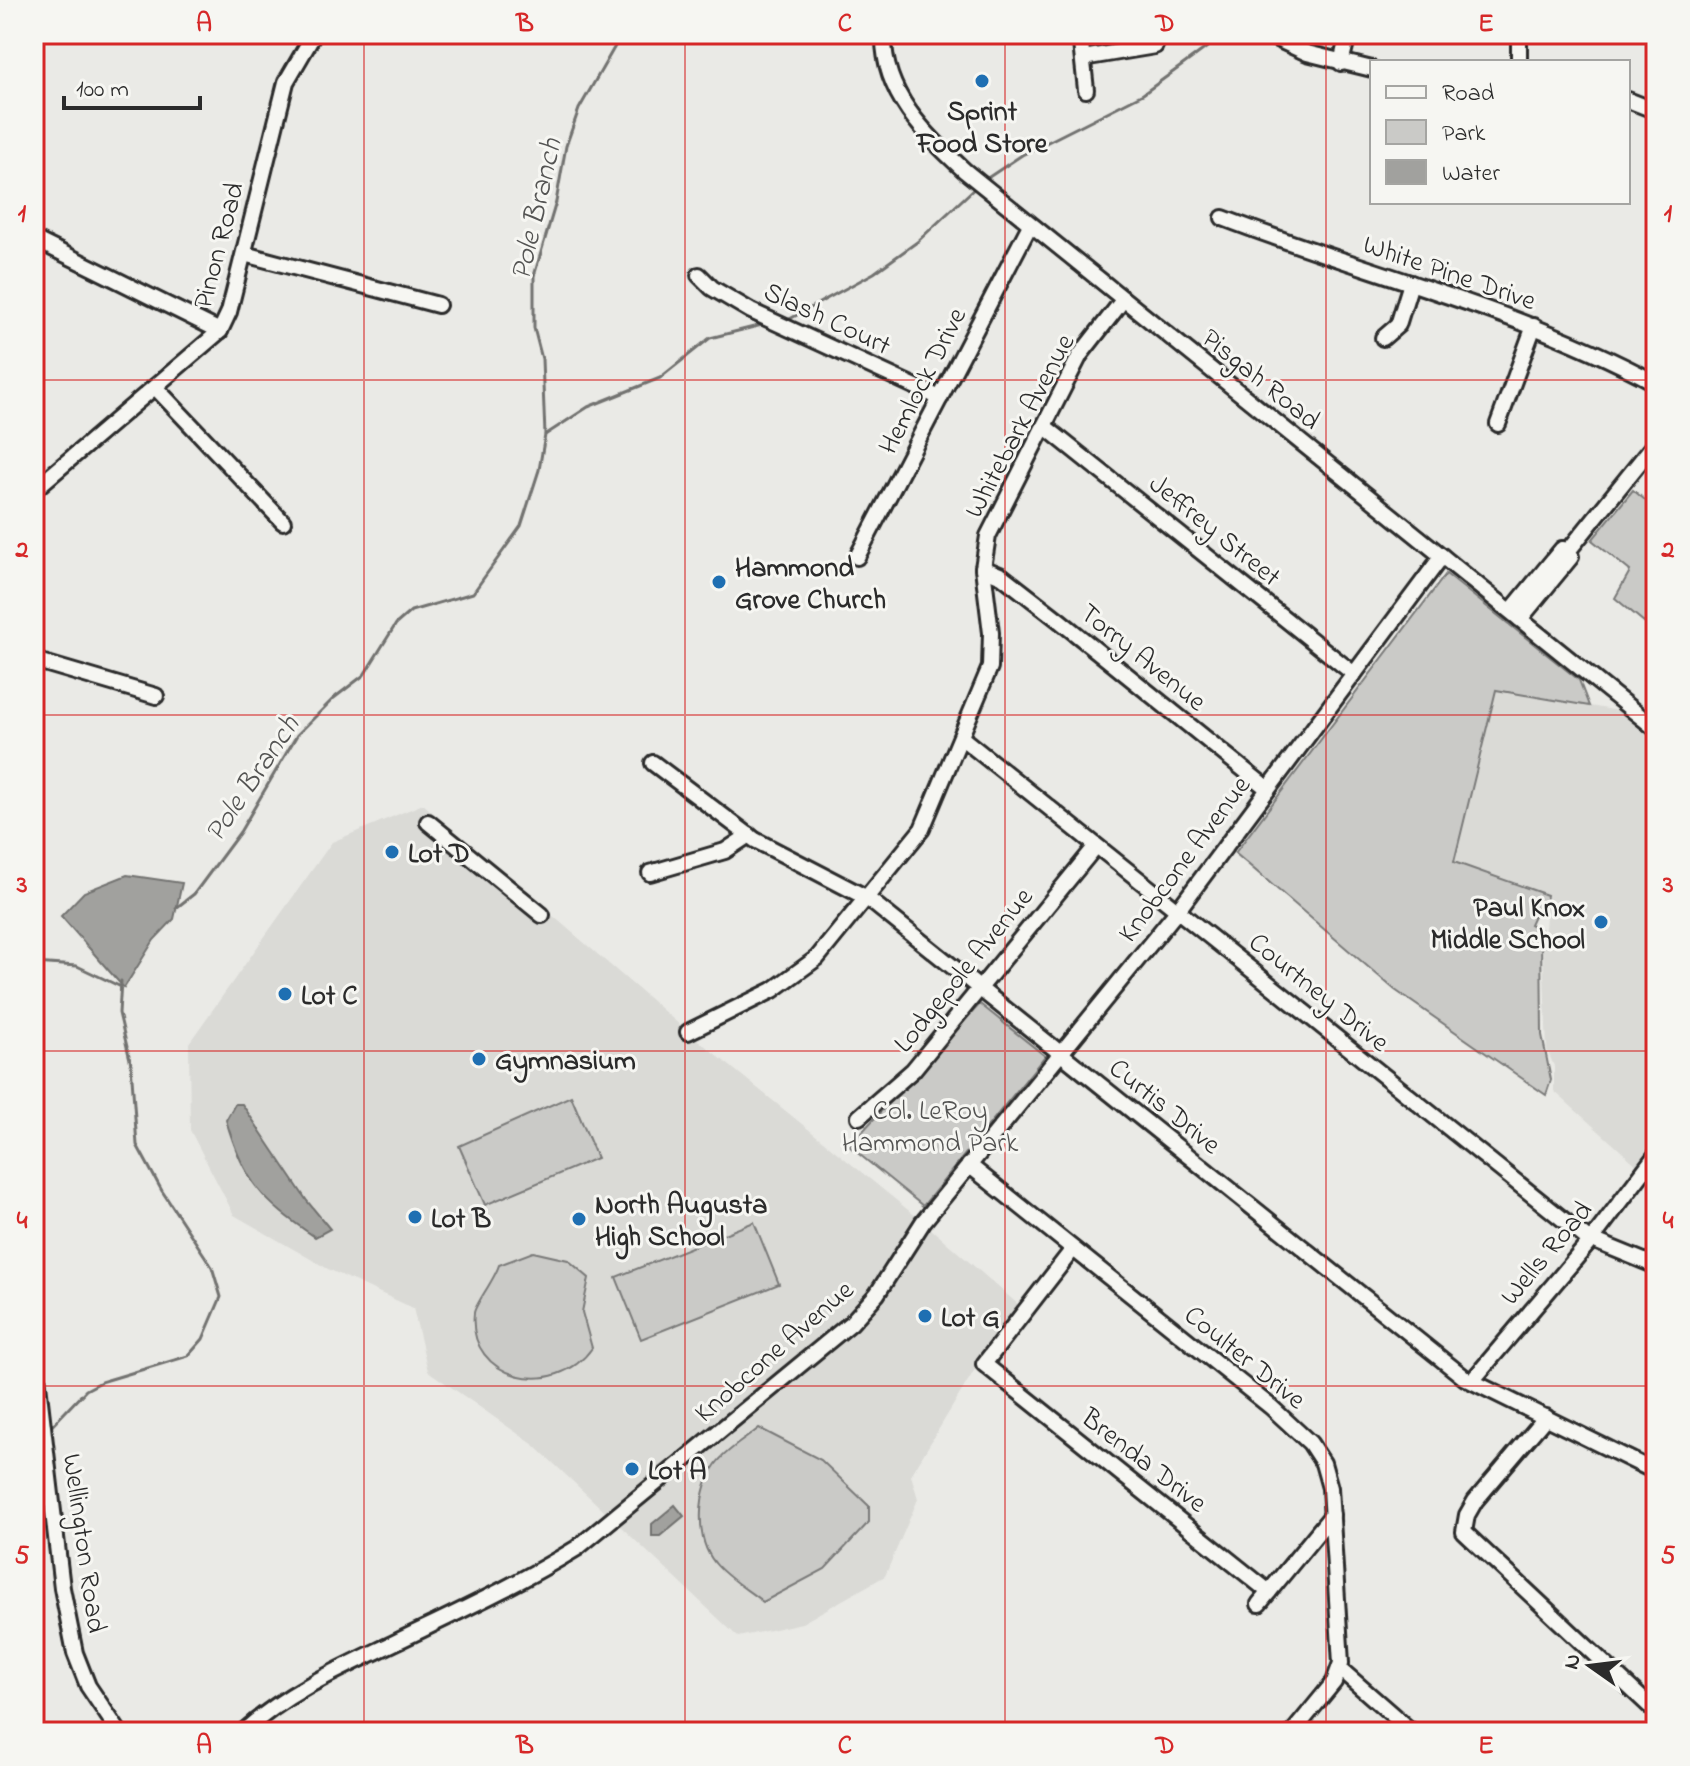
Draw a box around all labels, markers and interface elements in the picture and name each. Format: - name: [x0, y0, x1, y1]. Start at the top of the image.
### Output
- text: A: [196, 6, 212, 44]
- text: B: [515, 6, 534, 44]
- text: C: [838, 6, 852, 44]
- text: D: [1154, 6, 1175, 44]
- text: E: [1478, 6, 1494, 44]
- scale bar: [64, 60, 200, 110]
- legend: [1370, 60, 1630, 204]
- marker: Sprint Food Store: [973, 72, 991, 90]
- text: 100 m: [76, 73, 129, 108]
- text: Road: [1442, 77, 1495, 112]
- place label: Sprint Food Store: [915, 93, 1049, 166]
- text: Park: [1442, 117, 1486, 152]
- water label: Pole Branch: [500, 134, 576, 285]
- text: Water: [1442, 157, 1500, 192]
- street label: Pinon Road: [184, 178, 257, 314]
- text: 1: [18, 196, 27, 234]
- text: 1: [1664, 196, 1673, 234]
- street label: White Pine Drive: [1357, 226, 1541, 323]
- street label: Slash Court: [756, 273, 897, 368]
- street label: Hemlock Drive: [870, 301, 979, 462]
- street label: Pisgah Road: [1191, 320, 1328, 442]
- street label: Whitebark Avenue: [955, 327, 1087, 526]
- street label: Jeffrey Street: [1139, 465, 1289, 598]
- text: 2: [15, 532, 29, 570]
- text: 2: [1661, 532, 1675, 570]
- place label: Hammond Grove Church: [735, 549, 886, 622]
- marker: Hammond Grove Church: [710, 573, 728, 591]
- street label: Torry Avenue: [1069, 595, 1215, 723]
- water label: Pole Branch: [195, 707, 312, 852]
- street label: Knobcone Avenue: [1109, 768, 1263, 952]
- place label: Lot D: [408, 835, 470, 876]
- marker: Lot D: [383, 843, 401, 861]
- text: 3: [16, 867, 28, 905]
- text: 3: [1662, 867, 1674, 905]
- street label: Lodgepole Avenue: [885, 879, 1045, 1063]
- place label: Paul Knox Middle School: [1431, 889, 1585, 962]
- marker: Paul Knox Middle School: [1592, 913, 1610, 931]
- street label: Courtney Drive: [1238, 924, 1398, 1064]
- place label: Lot C: [301, 977, 358, 1018]
- marker: Lot C: [276, 985, 294, 1003]
- place label: Gymnasium: [495, 1042, 636, 1083]
- marker: Gymnasium: [470, 1050, 488, 1068]
- street label: Curtis Drive: [1099, 1050, 1229, 1166]
- park label: Col. LeRoy Hammond Park: [842, 1092, 1019, 1165]
- place label: North Augusta High School: [595, 1186, 767, 1260]
- street label: Wells Road: [1492, 1193, 1604, 1316]
- place label: Lot B: [431, 1200, 491, 1241]
- text: 4: [17, 1203, 28, 1241]
- text: 4: [1663, 1203, 1674, 1241]
- marker: Lot B: [406, 1208, 424, 1226]
- marker: North Augusta High School: [570, 1210, 588, 1228]
- street label: Knobcone Avenue: [686, 1271, 865, 1434]
- street label: Coulter Drive: [1174, 1297, 1314, 1421]
- place label: Lot G: [941, 1299, 1000, 1340]
- marker: Lot G: [916, 1307, 934, 1325]
- street label: Brenda Drive: [1070, 1399, 1215, 1524]
- street label: Wellington Road: [50, 1451, 115, 1636]
- place label: Lot A: [648, 1452, 707, 1493]
- marker: Lot A: [623, 1460, 641, 1478]
- text: 5: [15, 1538, 30, 1576]
- text: 5: [1661, 1538, 1676, 1576]
- north arrow: [1550, 1626, 1630, 1706]
- text: N: [1556, 1651, 1591, 1673]
- text: A: [196, 1728, 212, 1766]
- text: B: [515, 1728, 534, 1766]
- text: C: [838, 1728, 852, 1766]
- text: D: [1154, 1728, 1175, 1766]
- text: E: [1478, 1728, 1494, 1766]

